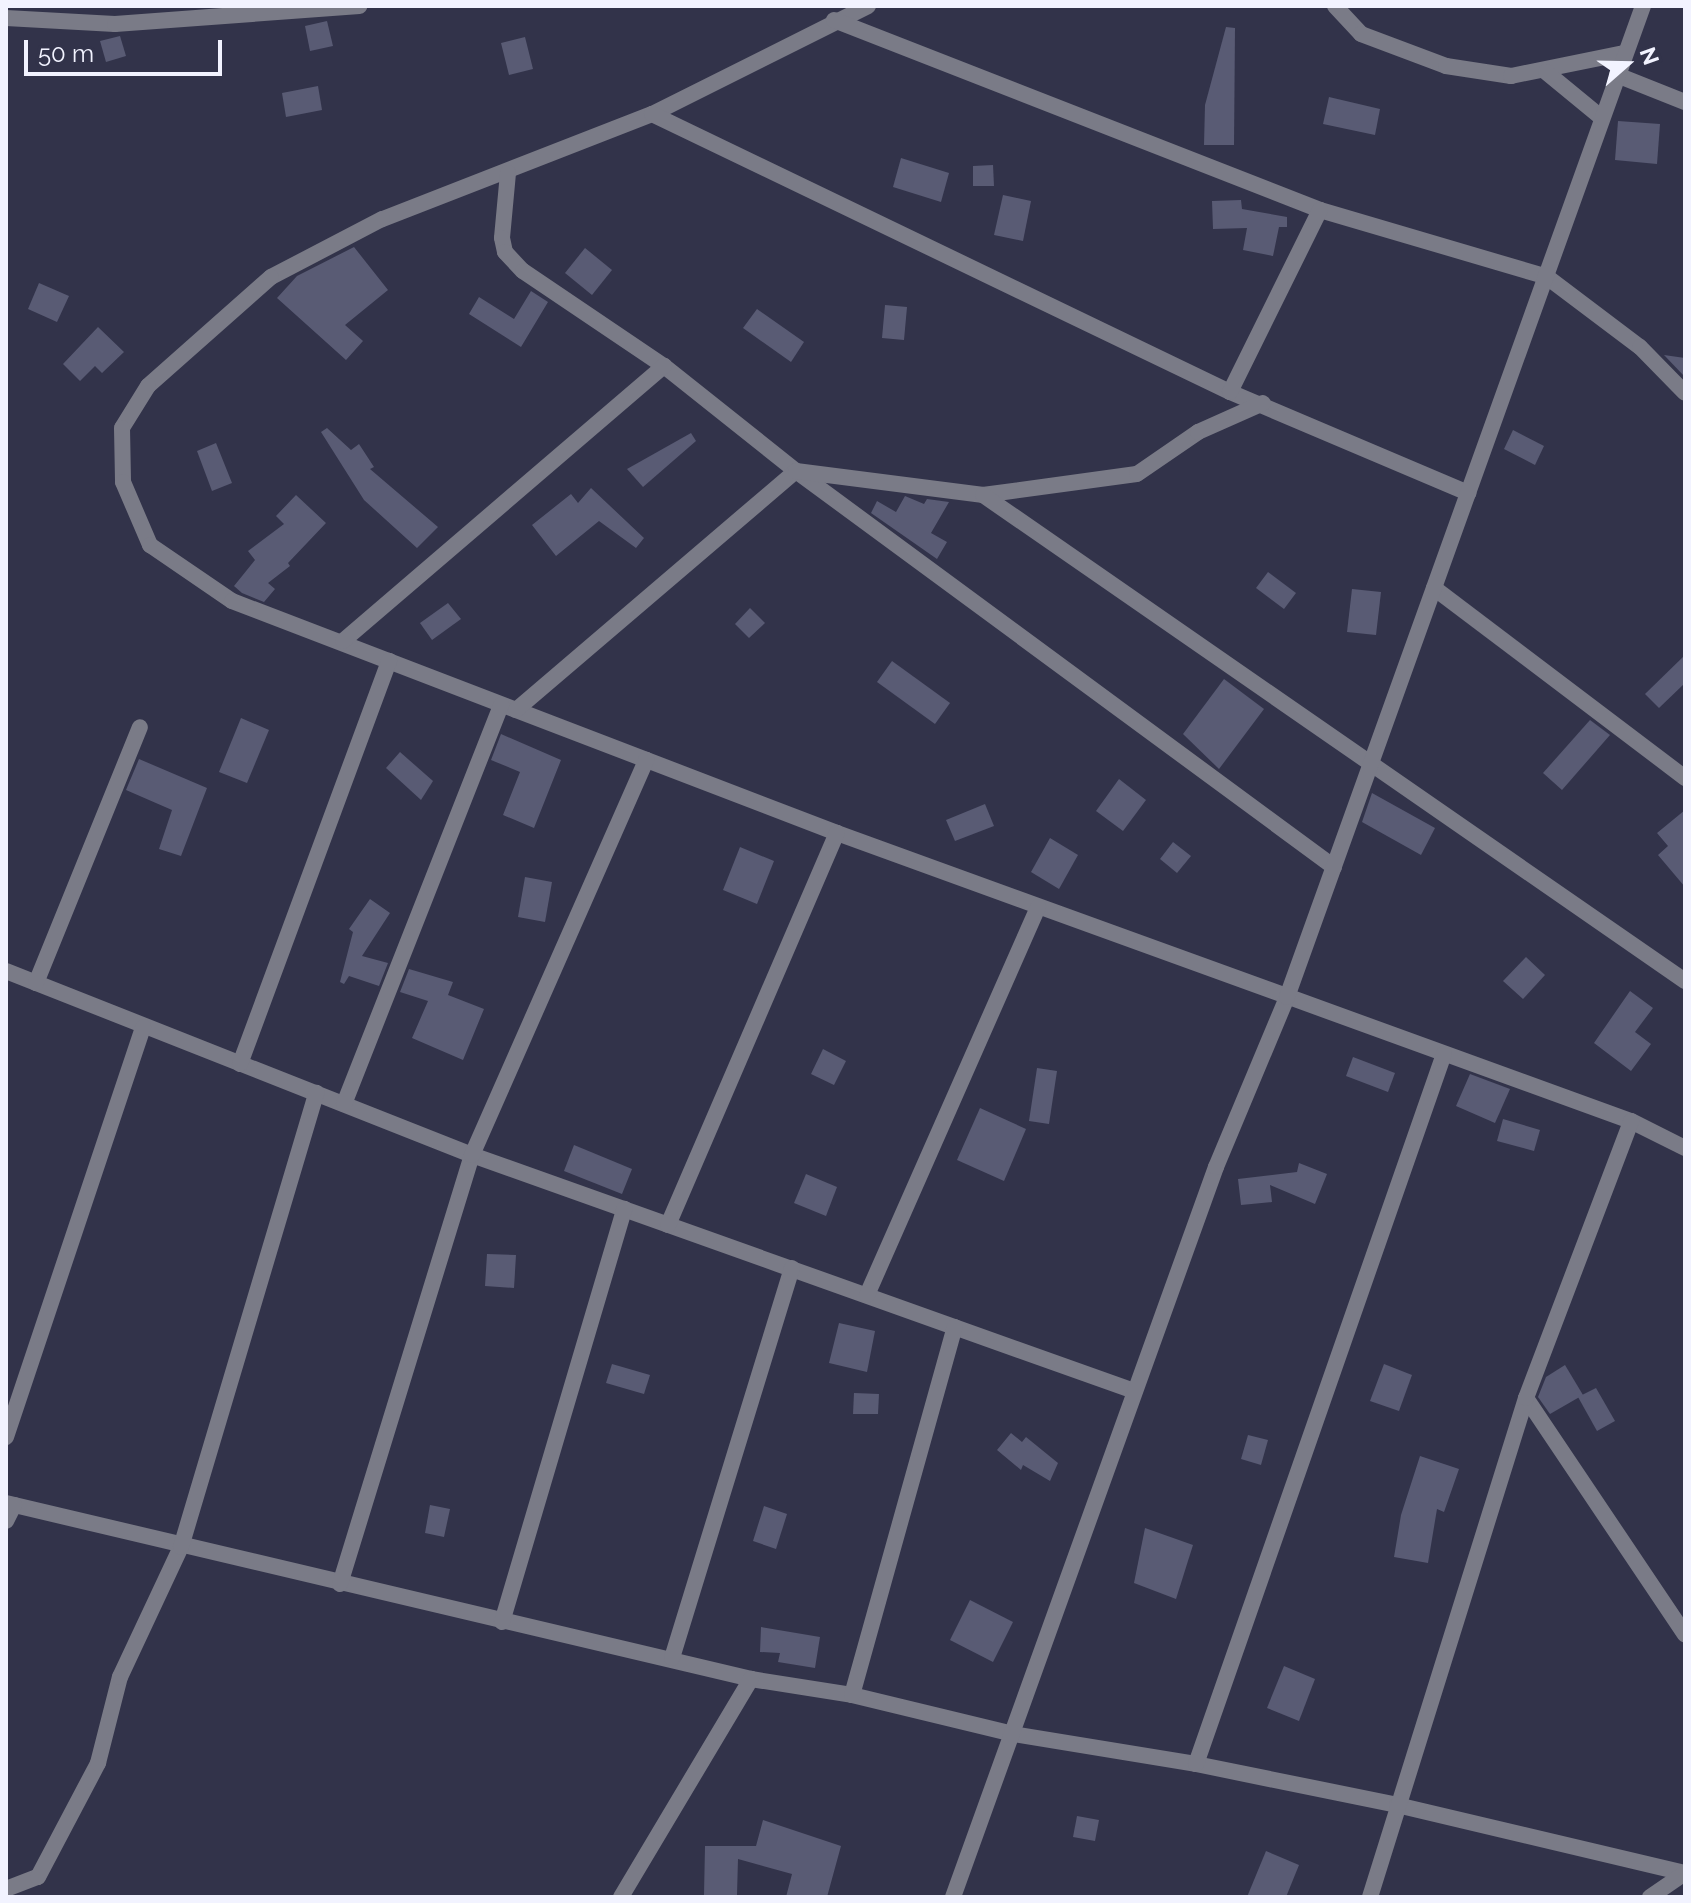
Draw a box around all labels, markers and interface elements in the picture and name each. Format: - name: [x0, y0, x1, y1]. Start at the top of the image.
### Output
- scale bar: [28, 24, 226, 74]
- north arrow: [1587, 24, 1667, 104]
- text: 50 m: [38, 39, 94, 68]
- text: N: [1634, 43, 1665, 68]

